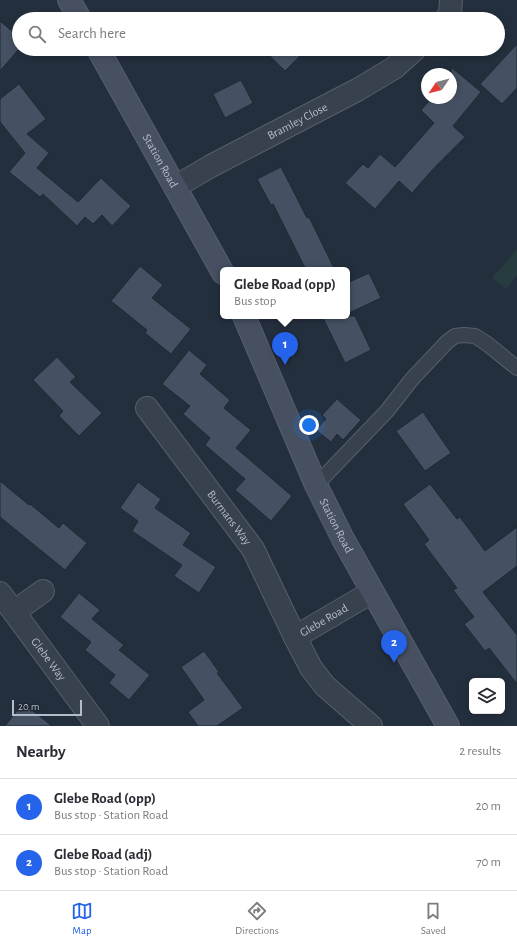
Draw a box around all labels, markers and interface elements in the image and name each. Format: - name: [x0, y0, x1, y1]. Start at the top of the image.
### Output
- search box: [12, 12, 505, 56]
- icon: search: [26, 23, 48, 45]
- text: Search here: [58, 26, 126, 41]
- north arrow: [421, 68, 457, 104]
- street label: Bramley Close: [265, 101, 329, 142]
- street label: Station Road: [141, 132, 180, 190]
- popup: [220, 267, 350, 319]
- text: Glebe Road (opp): [234, 277, 336, 292]
- text: Bus stop: [234, 295, 276, 308]
- pin: 1: [272, 332, 298, 365]
- your location: [299, 415, 319, 435]
- street label: Burmans Way: [205, 488, 254, 548]
- street label: Station Road: [318, 496, 355, 555]
- street label: Glebe Road: [298, 602, 350, 639]
- pin: 2: [381, 630, 407, 663]
- street label: Glebe Way: [29, 635, 68, 683]
- map controls: [469, 678, 505, 714]
- button: layers: [469, 678, 505, 714]
- scale bar: [12, 698, 82, 717]
- text: 20 m: [18, 701, 39, 712]
- text: Nearby: [16, 743, 66, 760]
- text: 2 results: [459, 745, 501, 758]
- text: Glebe Road (opp): [54, 791, 156, 806]
- text: 1: [27, 800, 31, 813]
- text: 20 m: [476, 800, 501, 813]
- text: Bus stop · Station Road: [54, 809, 168, 822]
- text: Glebe Road (adj): [54, 847, 152, 862]
- text: 2: [26, 856, 32, 869]
- text: 70 m: [476, 856, 501, 869]
- text: Bus stop · Station Road: [54, 865, 168, 878]
- tab: Map: [71, 900, 93, 937]
- tab: Directions: [235, 900, 279, 937]
- tab: Saved: [421, 900, 446, 937]

